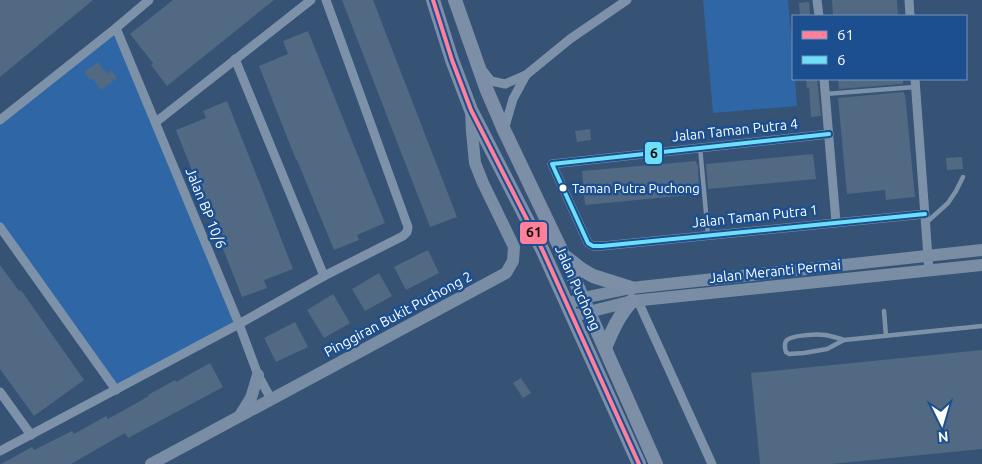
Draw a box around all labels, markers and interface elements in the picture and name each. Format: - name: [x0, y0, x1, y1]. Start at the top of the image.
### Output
- legend: [792, 15, 967, 80]
- text: 61: [837, 26, 854, 43]
- text: 6: [837, 51, 845, 68]
- street label: Jalan Taman Putra 4: [671, 115, 799, 145]
- line badge: 6: [644, 141, 663, 165]
- text: 6: [650, 145, 658, 161]
- street label: Jalan BP 10/6: [183, 165, 229, 251]
- place label: Taman Putra Puchong: [572, 181, 700, 195]
- marker: Taman Putra Puchong: [558, 183, 568, 193]
- street label: Jalan Taman Putra 1: [691, 201, 819, 231]
- line badge: 61: [519, 221, 548, 245]
- text: 61: [526, 224, 542, 240]
- street label: Jalan Puchong: [552, 243, 604, 333]
- street label: Jalan Meranti Permai: [708, 256, 842, 286]
- street label: Pinggiran Bukit Puchong 2: [321, 268, 475, 360]
- north arrow: [917, 399, 967, 449]
- text: N: [937, 429, 949, 445]

